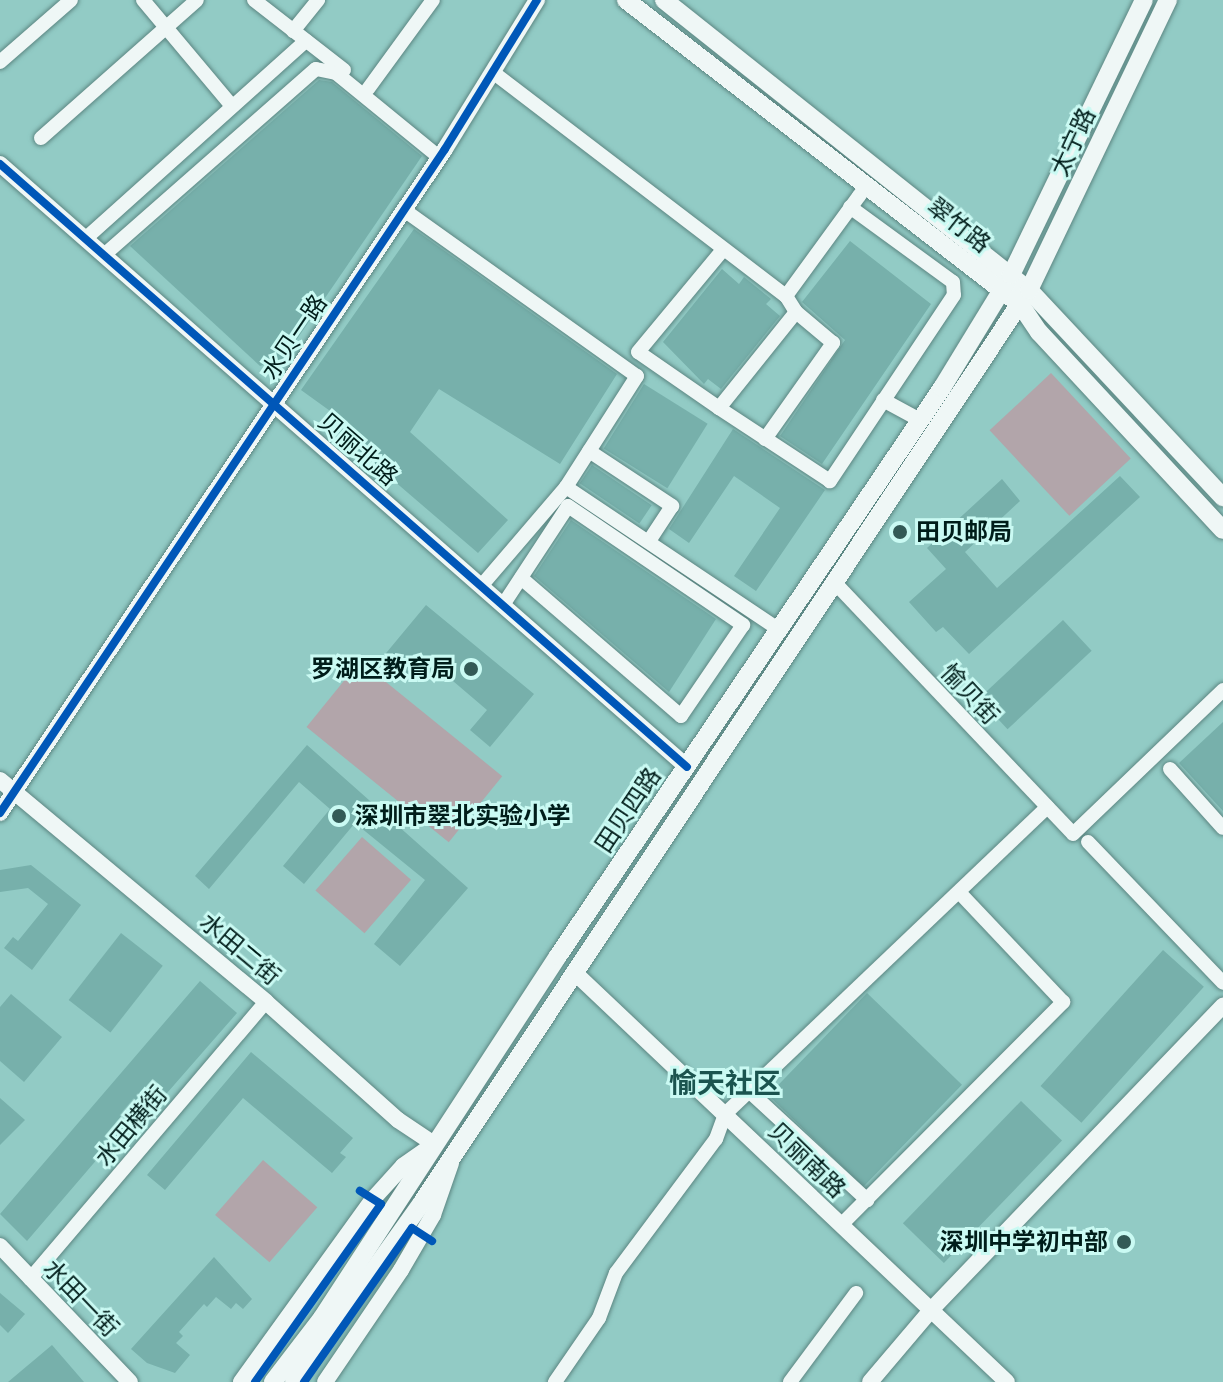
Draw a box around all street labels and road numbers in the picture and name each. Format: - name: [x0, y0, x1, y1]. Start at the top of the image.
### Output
- street label: 太宁路: [1045, 103, 1101, 181]
- street label: 翠竹路: [922, 191, 996, 259]
- street label: 水贝一路: [255, 289, 333, 385]
- street label: 贝丽北路: [312, 407, 404, 491]
- street label: 愉贝街: [935, 658, 1005, 730]
- street label: 田贝四路: [589, 762, 667, 858]
- street label: 水田二街: [194, 907, 286, 991]
- street label: 水田横街: [89, 1080, 173, 1172]
- street label: 贝丽南路: [762, 1116, 852, 1204]
- street label: 水田一街: [37, 1253, 125, 1343]

